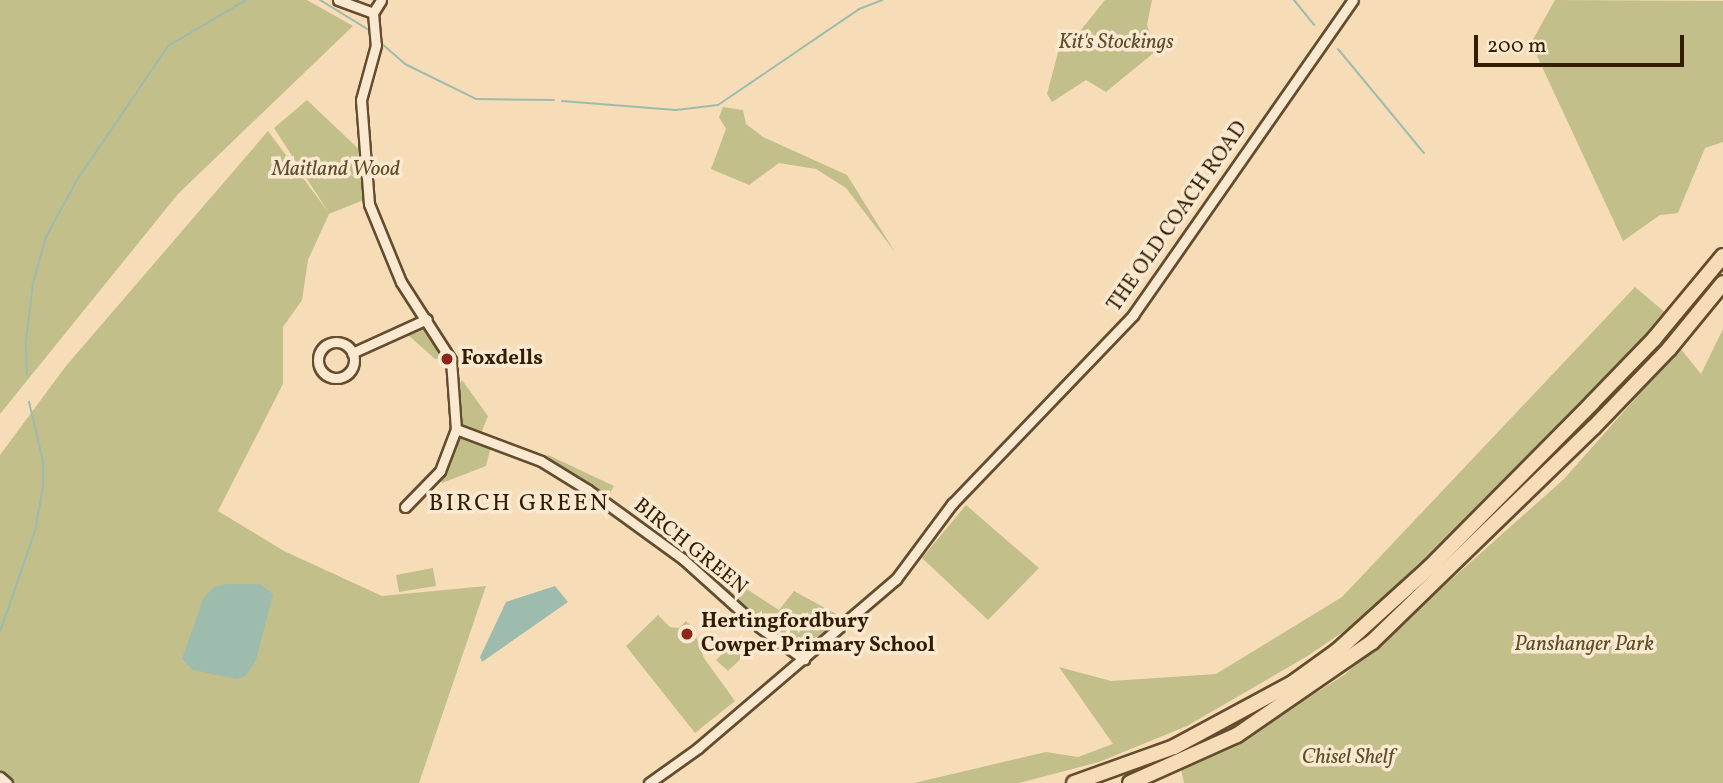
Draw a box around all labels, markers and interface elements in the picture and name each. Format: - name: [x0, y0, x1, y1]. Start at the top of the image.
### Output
- scale bar: [1478, 21, 1688, 65]
- park label: Kit's Stockings: [1058, 30, 1174, 56]
- text: 200 m: [1487, 32, 1547, 61]
- street label: THE OLD COACH ROAD: [1103, 117, 1253, 317]
- park label: Maitland Wood: [272, 157, 400, 183]
- place label: Foxdells: [461, 346, 543, 372]
- marker: Foxdells: [439, 351, 455, 367]
- district label: BIRCH GREEN: [430, 491, 608, 519]
- street label: BIRCH GREEN: [628, 493, 752, 601]
- place label: Hertingfordbury Cowper Primary School: [701, 609, 935, 659]
- marker: Hertingfordbury Cowper Primary School: [679, 626, 695, 642]
- park label: Panshanger Park: [1514, 632, 1654, 658]
- park label: Chisel Shelf: [1302, 745, 1394, 771]

